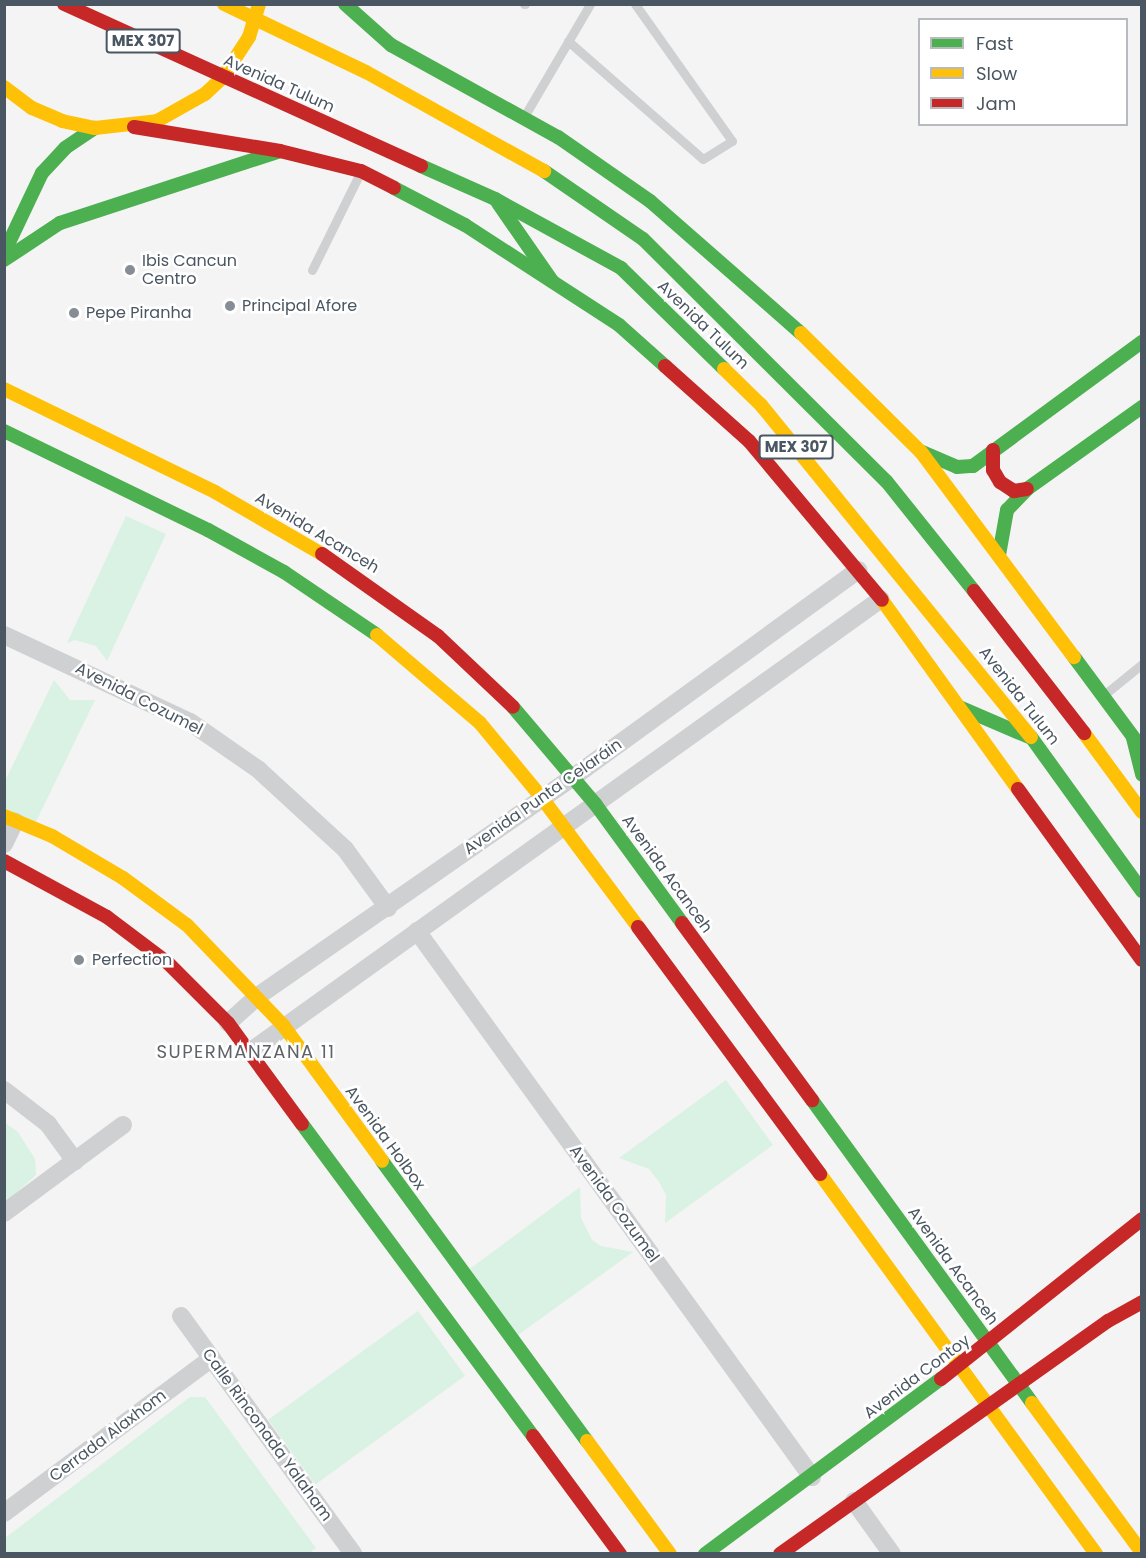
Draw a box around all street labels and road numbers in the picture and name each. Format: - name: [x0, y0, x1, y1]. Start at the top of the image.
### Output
- road number: MEX 307: [106, 29, 180, 53]
- street label: Avenida Tulum: [221, 51, 337, 117]
- street label: Avenida Tulum: [653, 277, 753, 373]
- road number: MEX 307: [758, 435, 834, 459]
- street label: Avenida Acanceh: [252, 488, 382, 578]
- street label: Avenida Tulum: [975, 643, 1063, 749]
- street label: Avenida Cozumel: [72, 659, 206, 739]
- street label: Avenida Punta Celaráin: [460, 735, 626, 859]
- street label: Avenida Acanceh: [618, 811, 716, 937]
- street label: Avenida Holbox: [341, 1082, 429, 1194]
- street label: Avenida Cozumel: [565, 1142, 663, 1266]
- street label: Avenida Acanceh: [904, 1203, 1002, 1329]
- street label: Avenida Contoy: [860, 1331, 974, 1423]
- street label: Calle Rinconada Yalaham: [198, 1345, 336, 1525]
- street label: Cerrada Alaxhom: [46, 1386, 170, 1486]

